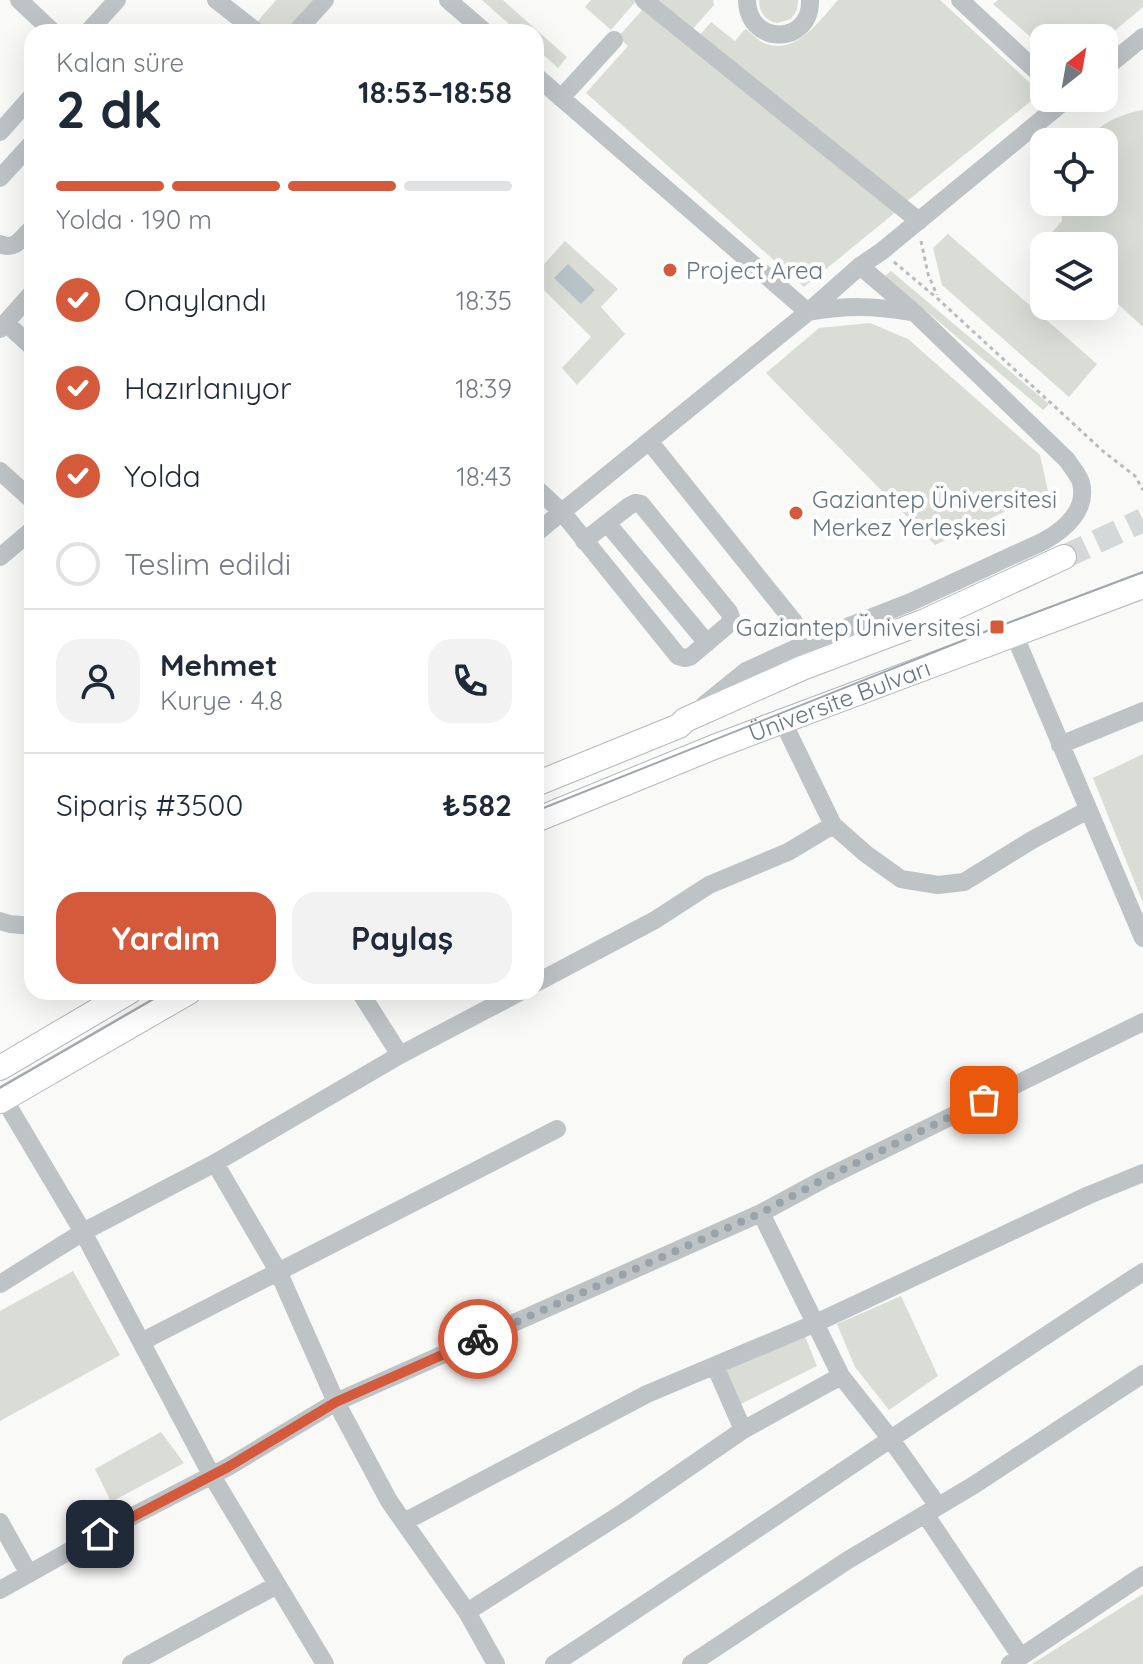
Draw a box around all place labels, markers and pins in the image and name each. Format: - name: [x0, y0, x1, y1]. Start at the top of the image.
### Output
- place label: Project Area: [686, 255, 823, 285]
- marker: Project Area: [661, 261, 679, 279]
- place label: Gaziantep Üniversitesi Merkez Yerleşkesi: [812, 484, 1057, 542]
- marker: Gaziantep Üniversitesi Merkez Yerleşkesi: [787, 504, 805, 522]
- place label: Gaziantep Üniversitesi: [736, 612, 981, 642]
- marker: Gaziantep Üniversitesi: [988, 618, 1006, 636]
- pin: [950, 1066, 1018, 1134]
- pin: [66, 1500, 134, 1568]

